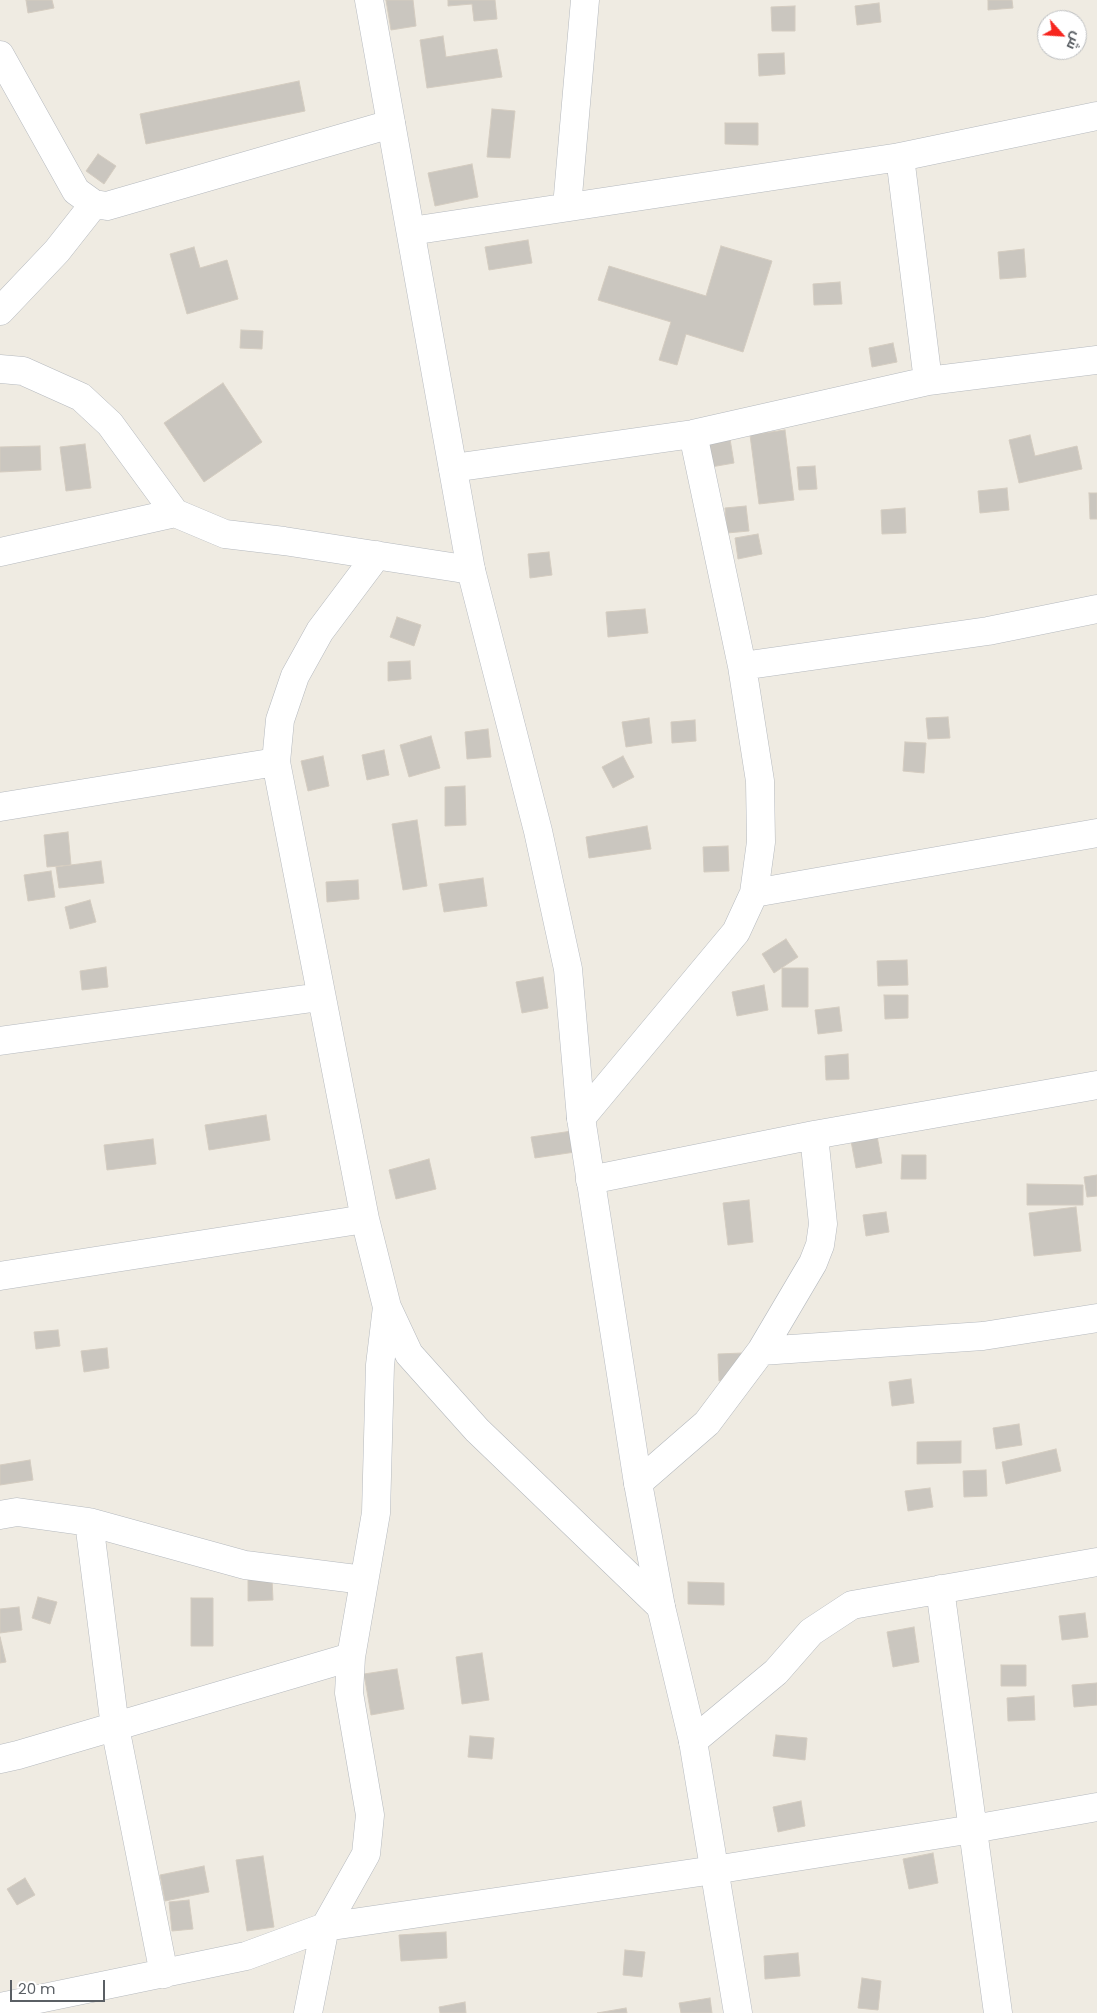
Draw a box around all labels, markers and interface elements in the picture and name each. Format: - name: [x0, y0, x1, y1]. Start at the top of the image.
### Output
- north arrow: [1037, 10, 1087, 60]
- text: ش: [1062, 29, 1088, 54]
- scale bar: [12, 1970, 108, 2002]
- text: 20 m: [18, 1978, 56, 1999]

